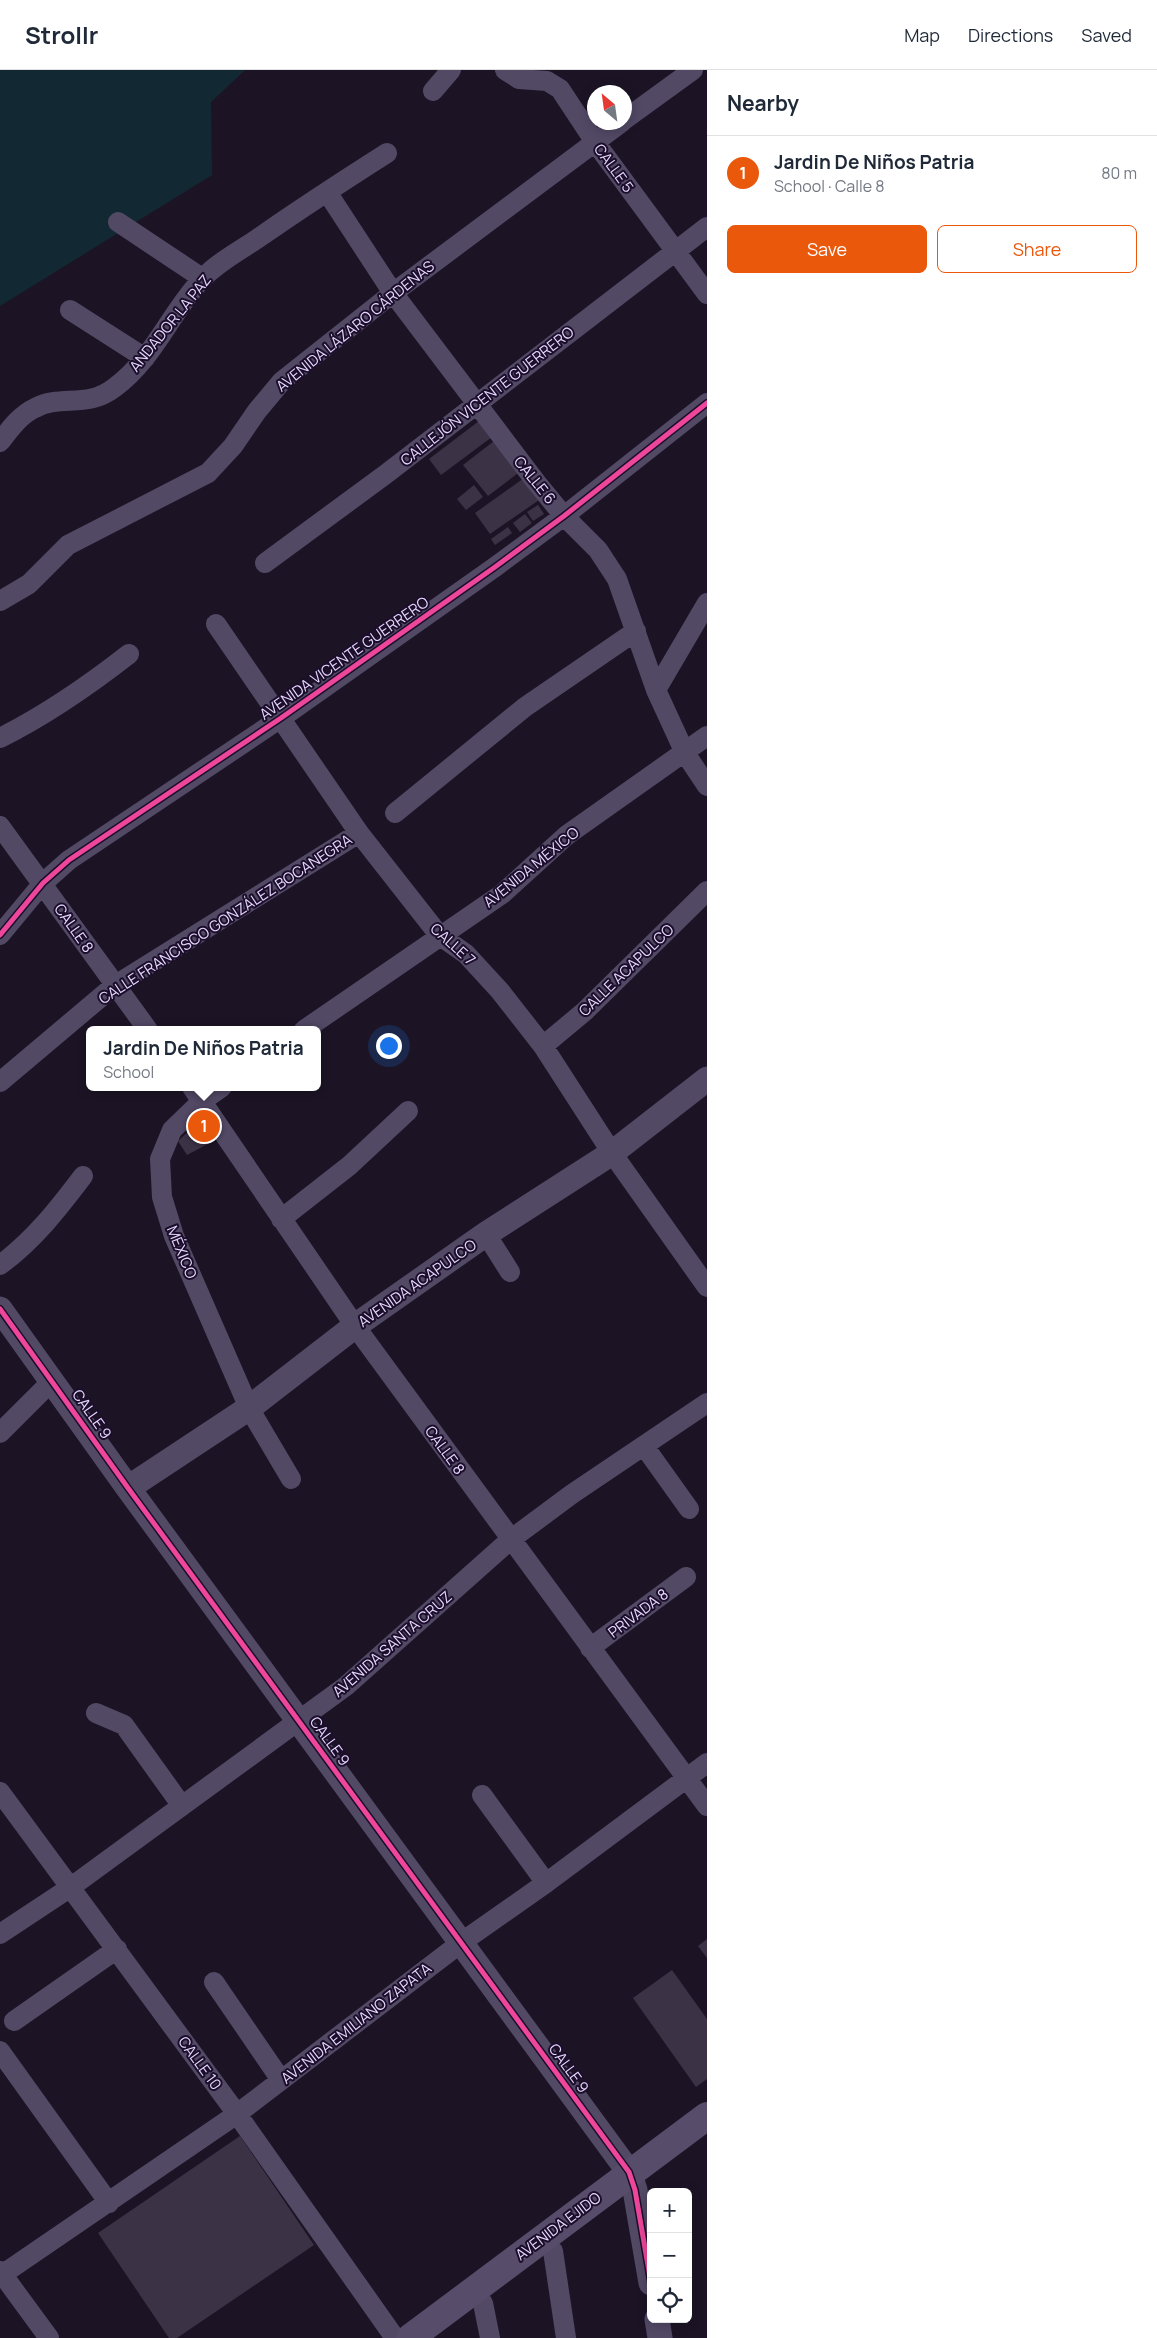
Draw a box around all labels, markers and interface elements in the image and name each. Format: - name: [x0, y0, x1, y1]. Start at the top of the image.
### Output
- text: Strollr: [25, 18, 98, 51]
- text: Map: [904, 23, 940, 47]
- text: Directions: [968, 23, 1053, 47]
- text: Saved: [1081, 23, 1132, 47]
- north arrow: [587, 85, 632, 130]
- text: Nearby: [727, 89, 799, 117]
- street label: CALLE 5: [589, 139, 639, 197]
- text: Jardin De Niños Patria: [774, 149, 974, 175]
- text: 1: [739, 162, 747, 184]
- text: 80 m: [1101, 162, 1137, 184]
- text: School · Calle 8: [774, 175, 885, 197]
- button: Save: [727, 225, 927, 273]
- button: Share: [937, 225, 1137, 273]
- street label: AVENIDA LÁZARO CÁRDENAS: [271, 256, 439, 396]
- street label: ANDADOR LA PAZ: [124, 270, 216, 376]
- street label: CALLEJÓN VICENTE GUERRERO: [396, 321, 578, 470]
- street label: CALLE 6: [509, 452, 561, 508]
- street label: AVENIDA VICENTE GUERRERO: [255, 591, 433, 725]
- street label: AVENIDA MÉXICO: [479, 822, 583, 912]
- street label: CALLE FRANCISCO GONZÁLEZ BOCANEGRA: [94, 829, 356, 1009]
- street label: CALLE 8: [49, 899, 99, 957]
- street label: CALLE 7: [426, 918, 480, 970]
- street label: CALLE ACAPULCO: [574, 919, 678, 1021]
- popup: [86, 1026, 321, 1091]
- your location: [376, 1033, 402, 1059]
- text: Jardin De Niños Patria: [103, 1035, 304, 1061]
- text: School: [103, 1061, 154, 1083]
- pin: 1: [188, 1107, 220, 1145]
- street label: MÉXICO: [162, 1222, 202, 1282]
- street label: AVENIDA ACAPULCO: [354, 1234, 481, 1332]
- street label: CALLE 9: [67, 1385, 117, 1443]
- street label: CALLE 8: [420, 1421, 470, 1479]
- street label: PRIVADA 8: [604, 1583, 672, 1643]
- street label: AVENIDA SANTA CRUZ: [328, 1586, 456, 1702]
- street label: CALLE 9: [305, 1712, 355, 1770]
- street label: AVENIDA EMILIANO ZAPATA: [277, 1957, 436, 2088]
- street label: CALLE 10: [173, 2032, 227, 2094]
- street label: CALLE 9: [544, 2039, 594, 2097]
- street label: AVENIDA EJIDO: [511, 2187, 605, 2265]
- map controls: [647, 2188, 692, 2323]
- button: +: [647, 2188, 692, 2233]
- button: −: [647, 2233, 692, 2278]
- button: locate: [647, 2278, 692, 2323]

